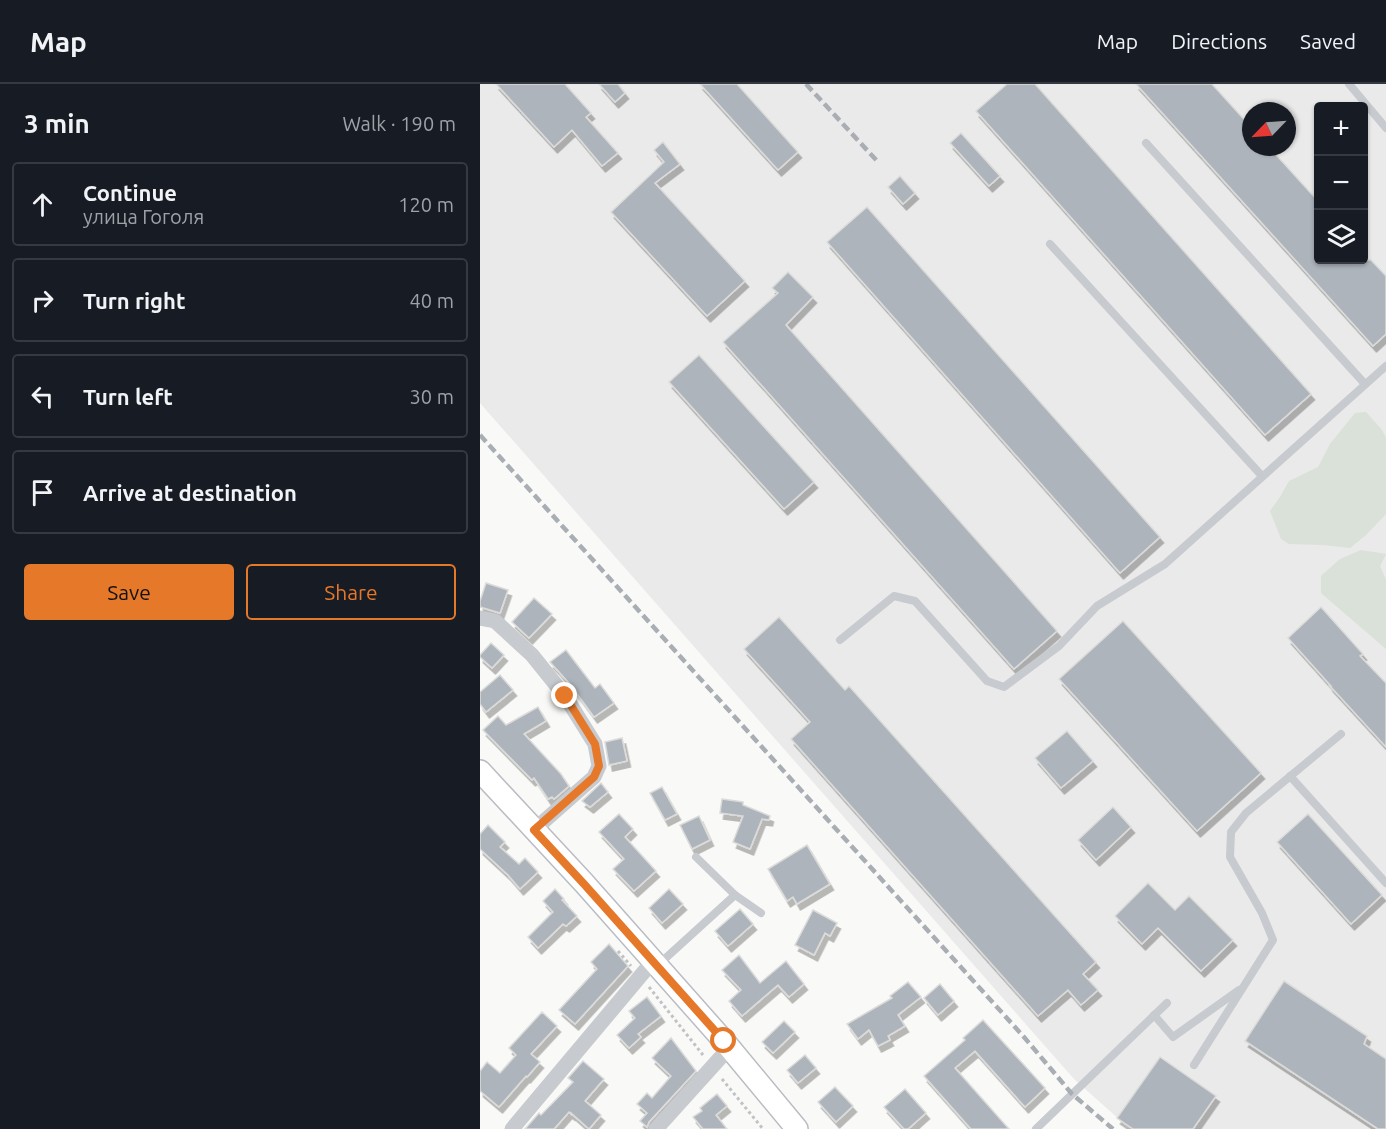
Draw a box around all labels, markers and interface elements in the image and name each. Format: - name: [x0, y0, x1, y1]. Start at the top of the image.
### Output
- text: Map: [30, 26, 87, 57]
- text: Map: [1097, 29, 1138, 53]
- text: Directions: [1171, 29, 1267, 53]
- text: Saved: [1300, 29, 1356, 53]
- north arrow: [1242, 102, 1296, 156]
- map controls: [1314, 102, 1368, 264]
- button: +: [1314, 102, 1368, 156]
- text: 3 min: [24, 109, 90, 138]
- text: Walk · 190 m: [343, 112, 456, 135]
- button: −: [1314, 156, 1368, 210]
- text: Continue: [83, 180, 177, 205]
- icon: ahead: [26, 188, 59, 221]
- text: 120 m: [398, 193, 454, 216]
- text: улица Гоголя: [83, 205, 204, 228]
- button: layers: [1314, 210, 1368, 264]
- icon: right: [26, 284, 59, 317]
- text: Turn right: [83, 288, 185, 313]
- text: 40 m: [410, 289, 454, 312]
- icon: left: [26, 380, 59, 413]
- text: Turn left: [83, 384, 173, 409]
- text: 30 m: [410, 385, 454, 408]
- icon: arrive: [26, 476, 59, 509]
- text: Arrive at destination: [83, 480, 297, 505]
- button: Save: [24, 564, 234, 620]
- button: Share: [246, 564, 456, 620]
- route end: [551, 682, 577, 708]
- route start: [710, 1027, 736, 1053]

